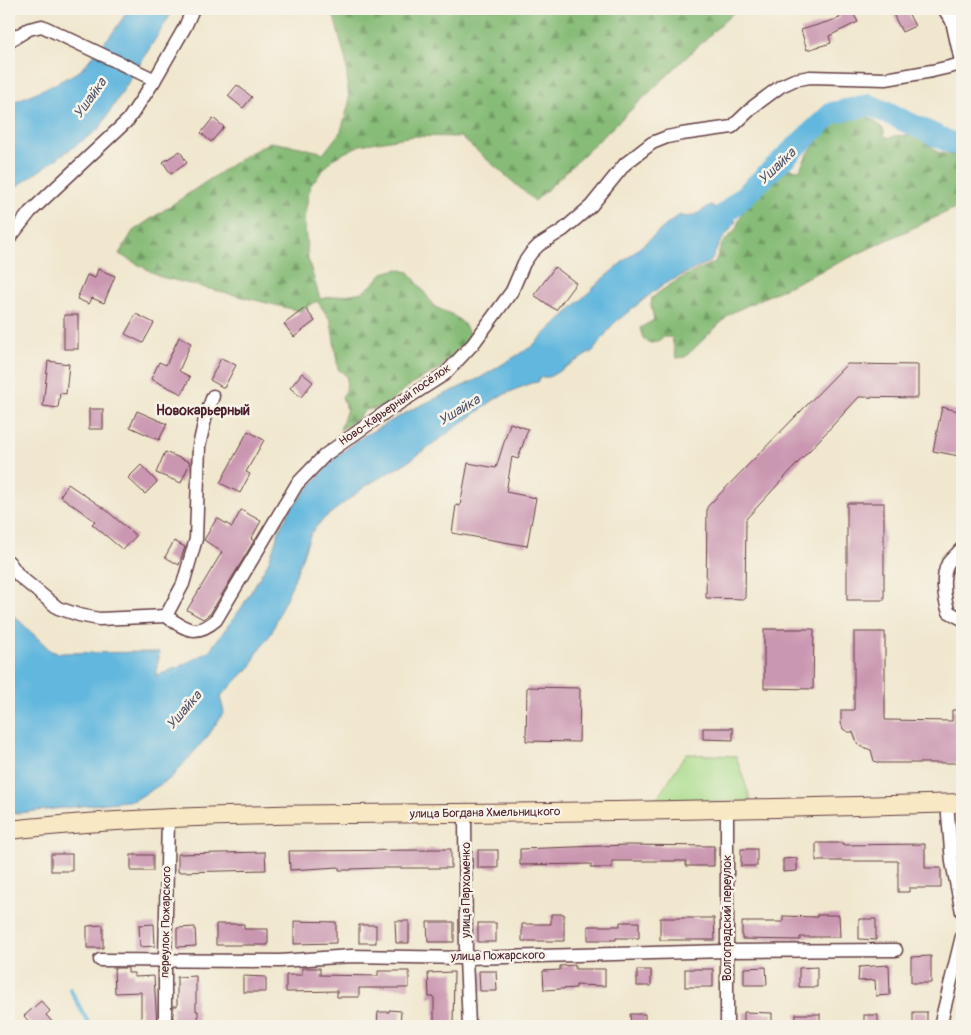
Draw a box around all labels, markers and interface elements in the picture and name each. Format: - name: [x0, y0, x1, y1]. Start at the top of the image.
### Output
- water label: Ушайка: [70, 73, 111, 121]
- water label: Ушайка: [755, 143, 800, 188]
- street label: Ново-Карьерный посёлок: [336, 361, 454, 449]
- water label: Ушайка: [435, 390, 484, 429]
- district label: Новокарьерный: [156, 402, 250, 419]
- water label: Ушайка: [163, 686, 206, 733]
- street label: улица Богдана Хмельницкого: [408, 804, 561, 822]
- street label: улица Пархоменко: [459, 842, 474, 939]
- street label: Волгоградский переулок: [720, 855, 735, 981]
- street label: переулок Пожарского: [158, 865, 174, 978]
- street label: улица Пожарского: [450, 948, 546, 964]

